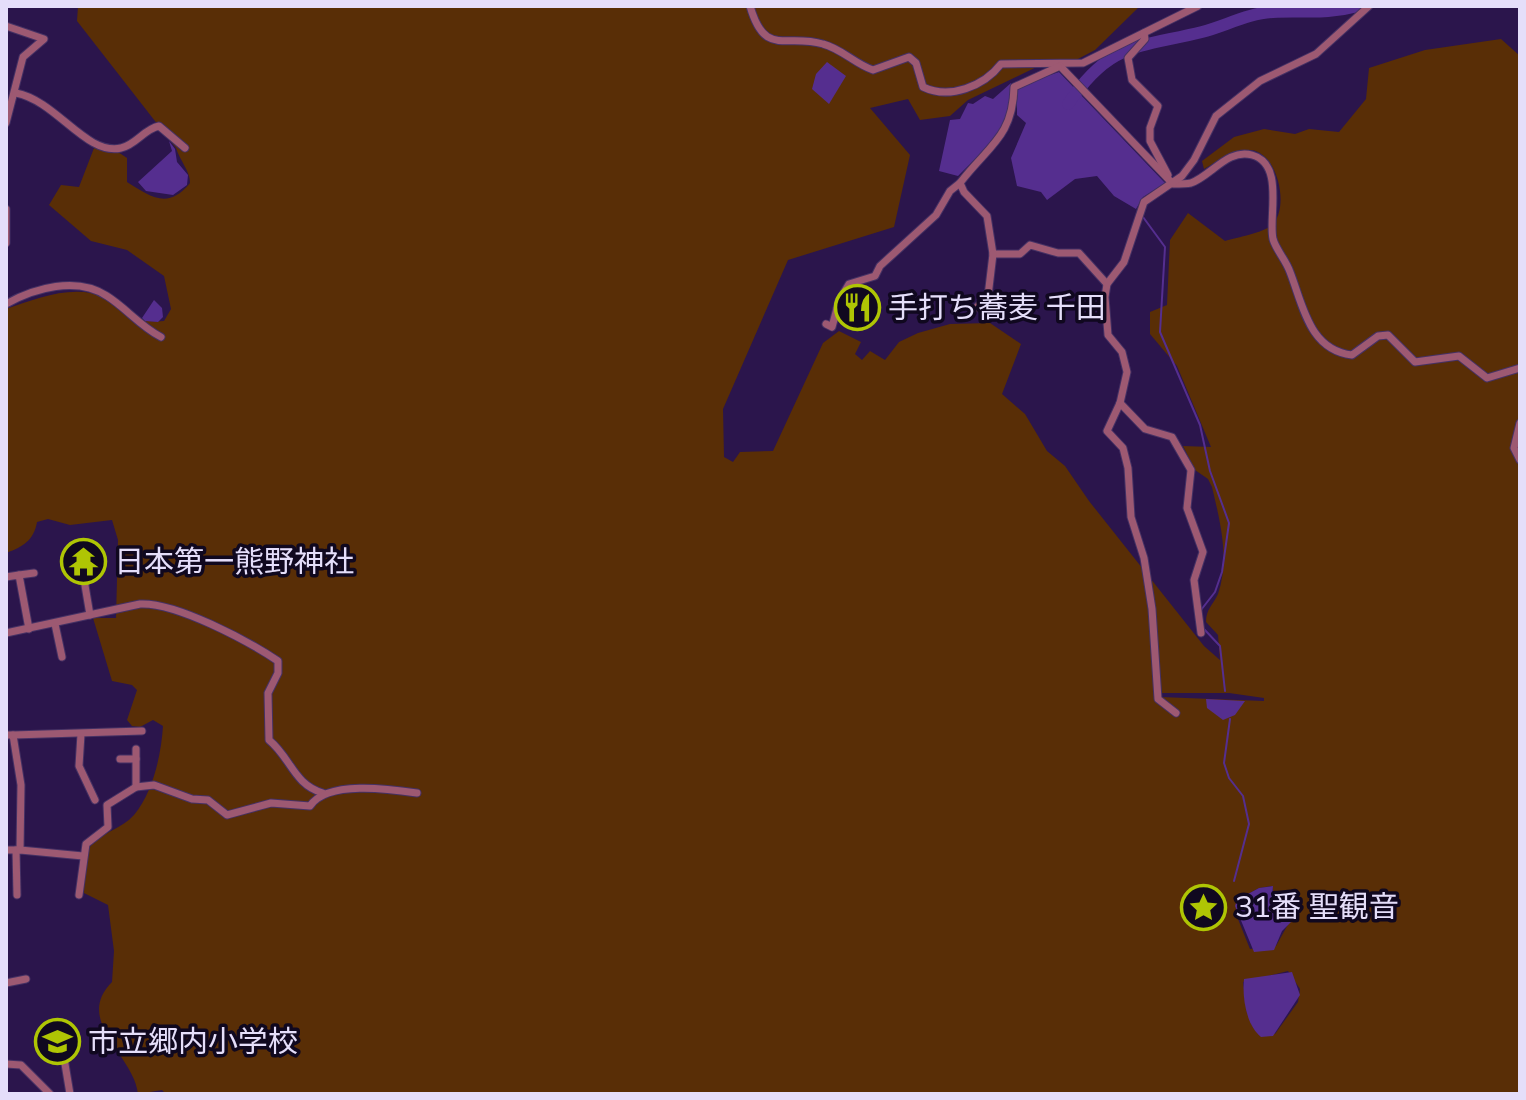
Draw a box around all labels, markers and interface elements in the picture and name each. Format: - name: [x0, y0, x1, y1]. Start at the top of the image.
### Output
- restaurant icon: 手打ち蕎麦 千田: [833, 284, 881, 332]
- place label: 手打ち蕎麦 千田: [888, 288, 1106, 326]
- temple icon: 日本第一熊野神社: [59, 538, 107, 586]
- place label: 日本第一熊野神社: [114, 542, 354, 580]
- place icon: 31番 聖観音: [1180, 883, 1228, 931]
- place label: 31番 聖観音: [1235, 887, 1399, 925]
- school or university icon: 市立郷内小学校: [33, 1018, 81, 1066]
- place label: 市立郷内小学校: [88, 1022, 298, 1060]

